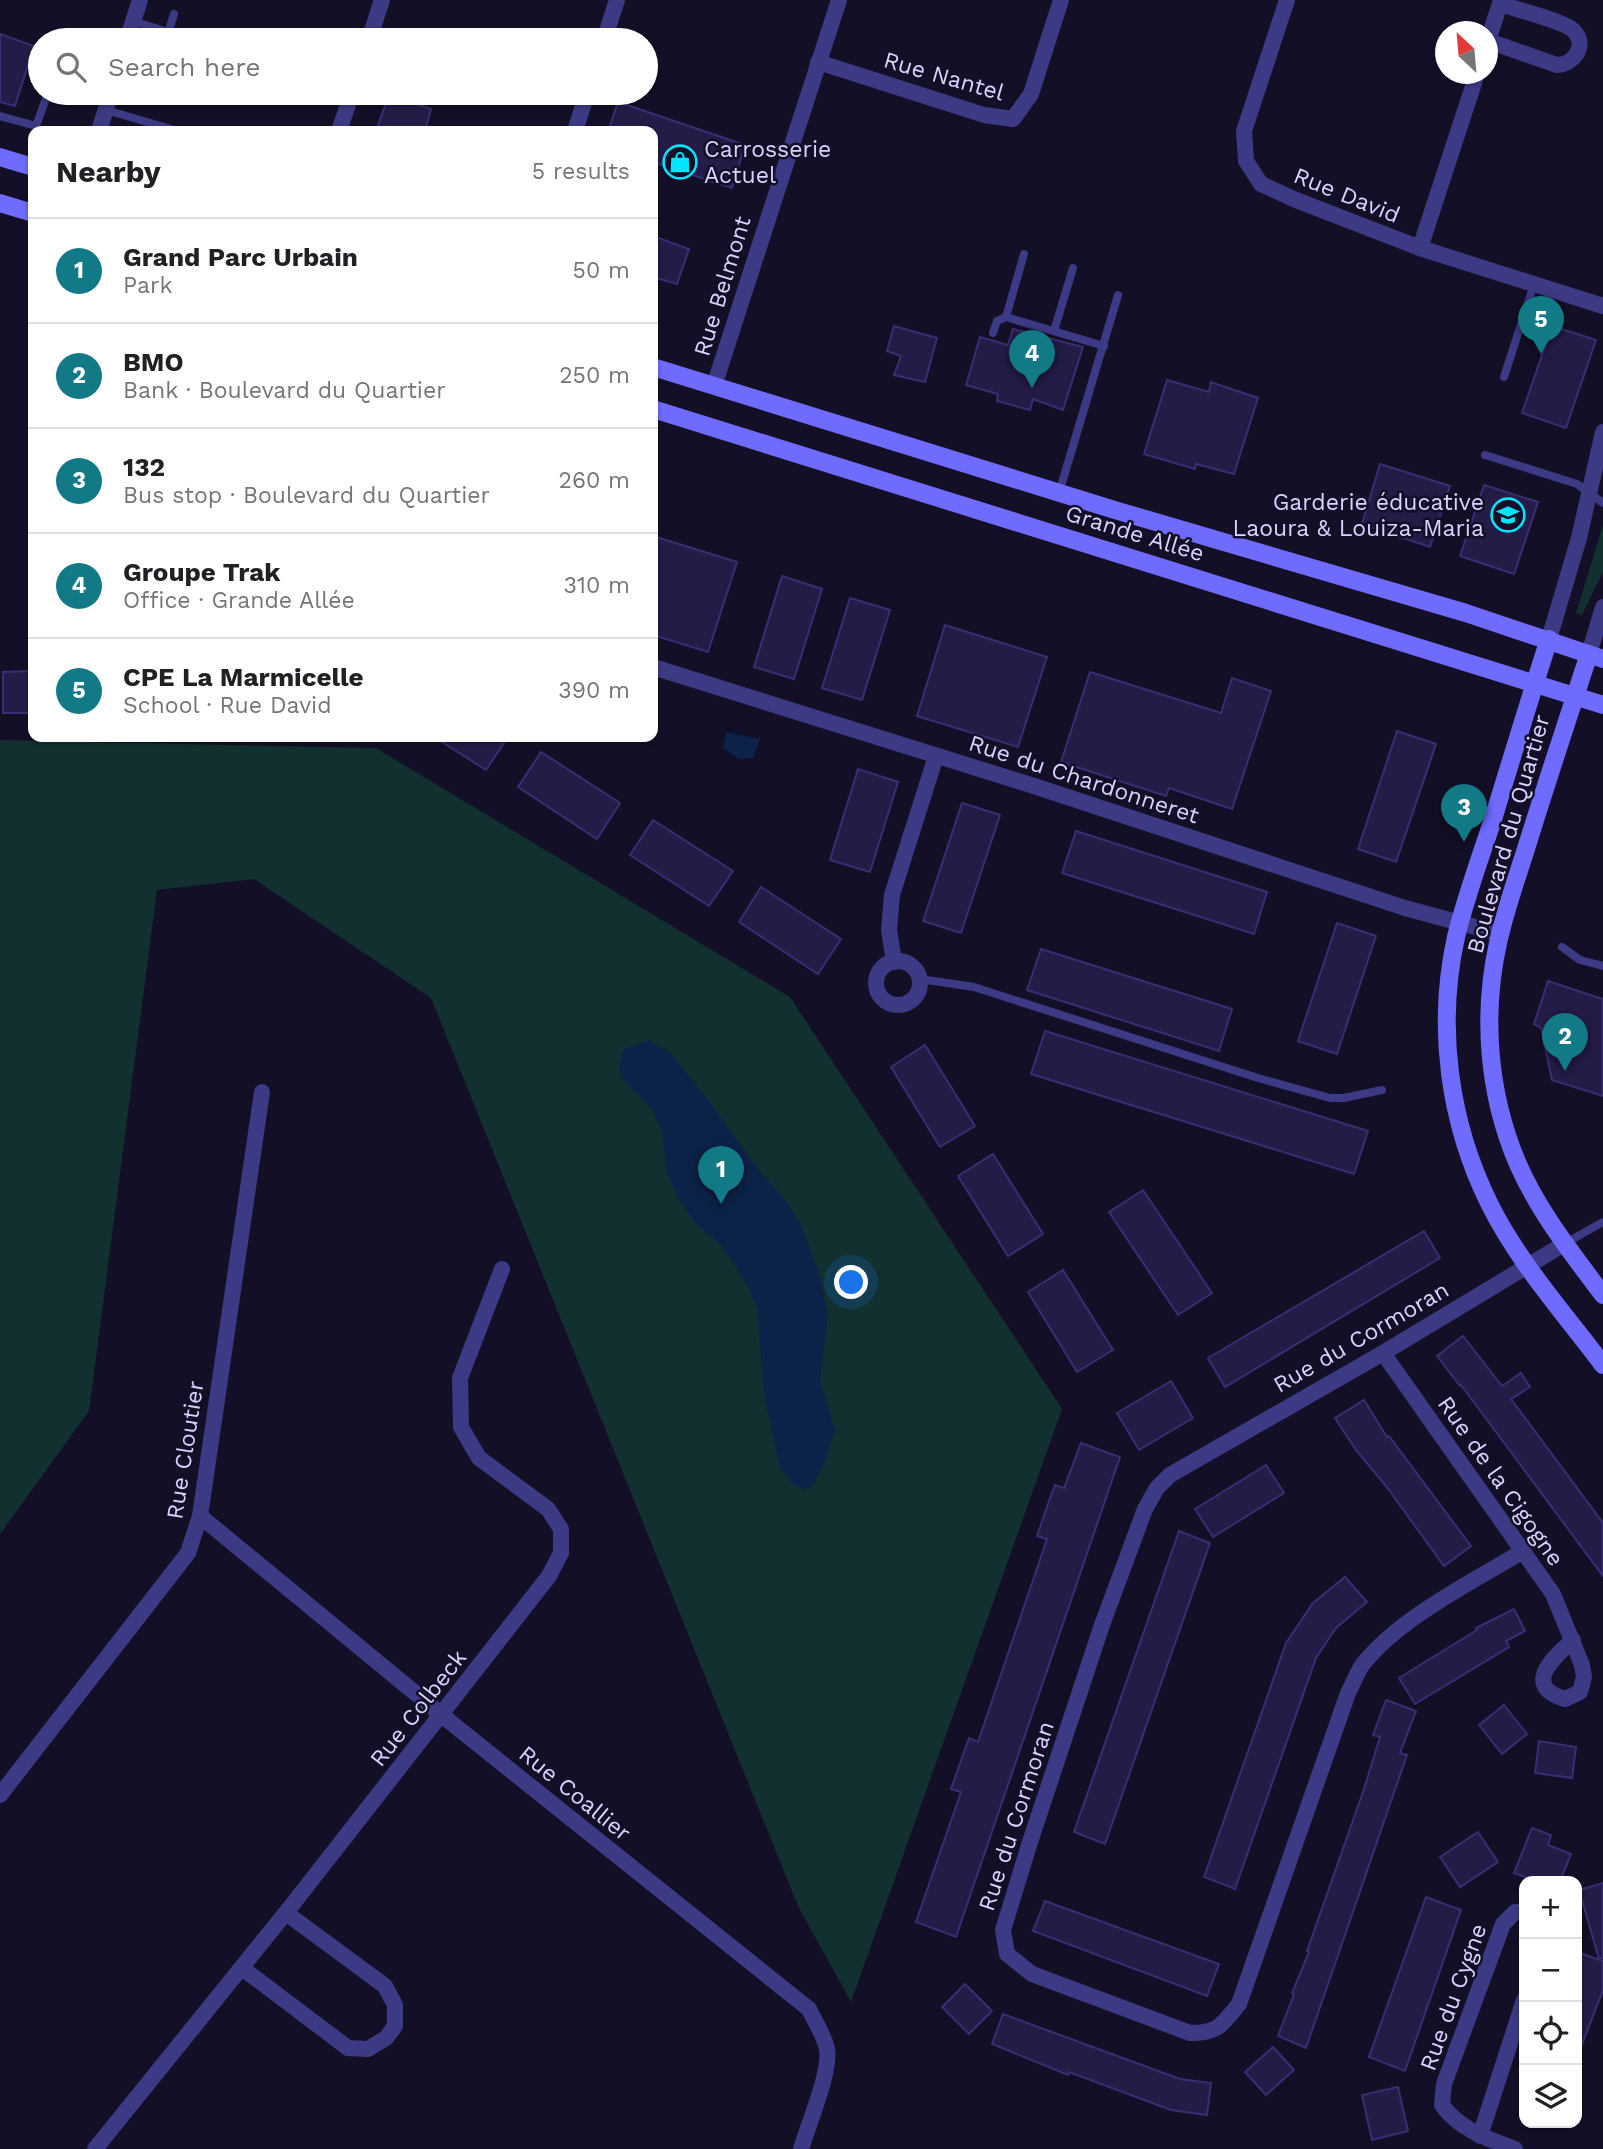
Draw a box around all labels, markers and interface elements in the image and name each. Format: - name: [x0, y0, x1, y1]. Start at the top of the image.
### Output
- north arrow: [1435, 21, 1498, 84]
- search box: [28, 28, 658, 105]
- street label: Rue Nantel: [880, 46, 1007, 107]
- icon: search: [52, 48, 90, 86]
- text: Search here: [108, 52, 260, 82]
- place label: Carrosserie Actuel: [704, 136, 831, 189]
- shop icon: Carrosserie Actuel: [661, 143, 699, 181]
- text: Nearby: [56, 154, 161, 189]
- text: 5 results: [532, 158, 630, 185]
- street label: Rue David: [1290, 162, 1404, 229]
- street label: Rue Belmont: [688, 212, 757, 359]
- text: Grand Parc Urbain: [123, 242, 358, 272]
- text: 1: [74, 257, 84, 284]
- text: 50 m: [573, 257, 630, 284]
- text: Park: [123, 272, 172, 299]
- pin: 5: [1518, 296, 1564, 354]
- pin: 4: [1009, 330, 1055, 388]
- text: BMO: [123, 347, 184, 377]
- text: 2: [72, 362, 86, 389]
- text: 250 m: [559, 362, 630, 389]
- text: Bank · Boulevard du Quartier: [123, 377, 446, 404]
- text: 132: [123, 452, 165, 482]
- text: 3: [72, 467, 86, 494]
- text: 260 m: [559, 467, 630, 494]
- text: Bus stop · Boulevard du Quartier: [123, 482, 490, 509]
- place label: Garderie éducative Laoura & Louiza-Maria: [1232, 489, 1484, 542]
- school or university icon: Garderie éducative Laoura & Louiza-Maria: [1489, 496, 1527, 534]
- street label: Grande Allée: [1062, 500, 1207, 567]
- text: Groupe Trak: [123, 557, 280, 587]
- text: 4: [72, 572, 86, 599]
- text: 310 m: [564, 572, 630, 599]
- text: Office · Grande Allée: [123, 587, 355, 614]
- text: CPE La Marmicelle: [123, 662, 364, 692]
- text: 5: [72, 677, 86, 704]
- text: 390 m: [558, 677, 630, 704]
- text: School · Rue David: [123, 692, 332, 719]
- street label: Boulevard du Quartier: [1461, 712, 1555, 957]
- street label: Rue du Chardonneret: [965, 729, 1203, 830]
- pin: 3: [1441, 784, 1487, 842]
- pin: 2: [1542, 1013, 1588, 1071]
- pin: 1: [698, 1146, 744, 1204]
- your location: [834, 1265, 868, 1299]
- street label: Rue du Cormoran: [1269, 1276, 1454, 1399]
- street label: Rue Cloutier: [161, 1379, 210, 1521]
- street label: Rue de la Cigogne: [1432, 1391, 1569, 1571]
- street label: Rue Colbeck: [364, 1645, 472, 1772]
- street label: Rue du Cormoran: [973, 1718, 1060, 1914]
- street label: Rue Coallier: [513, 1740, 636, 1847]
- map controls: [1519, 1876, 1582, 2128]
- button: +: [1519, 1876, 1582, 1939]
- street label: Rue du Cygne: [1414, 1920, 1493, 2074]
- button: −: [1519, 1939, 1582, 2002]
- button: locate: [1519, 2002, 1582, 2065]
- button: layers: [1519, 2065, 1582, 2128]

